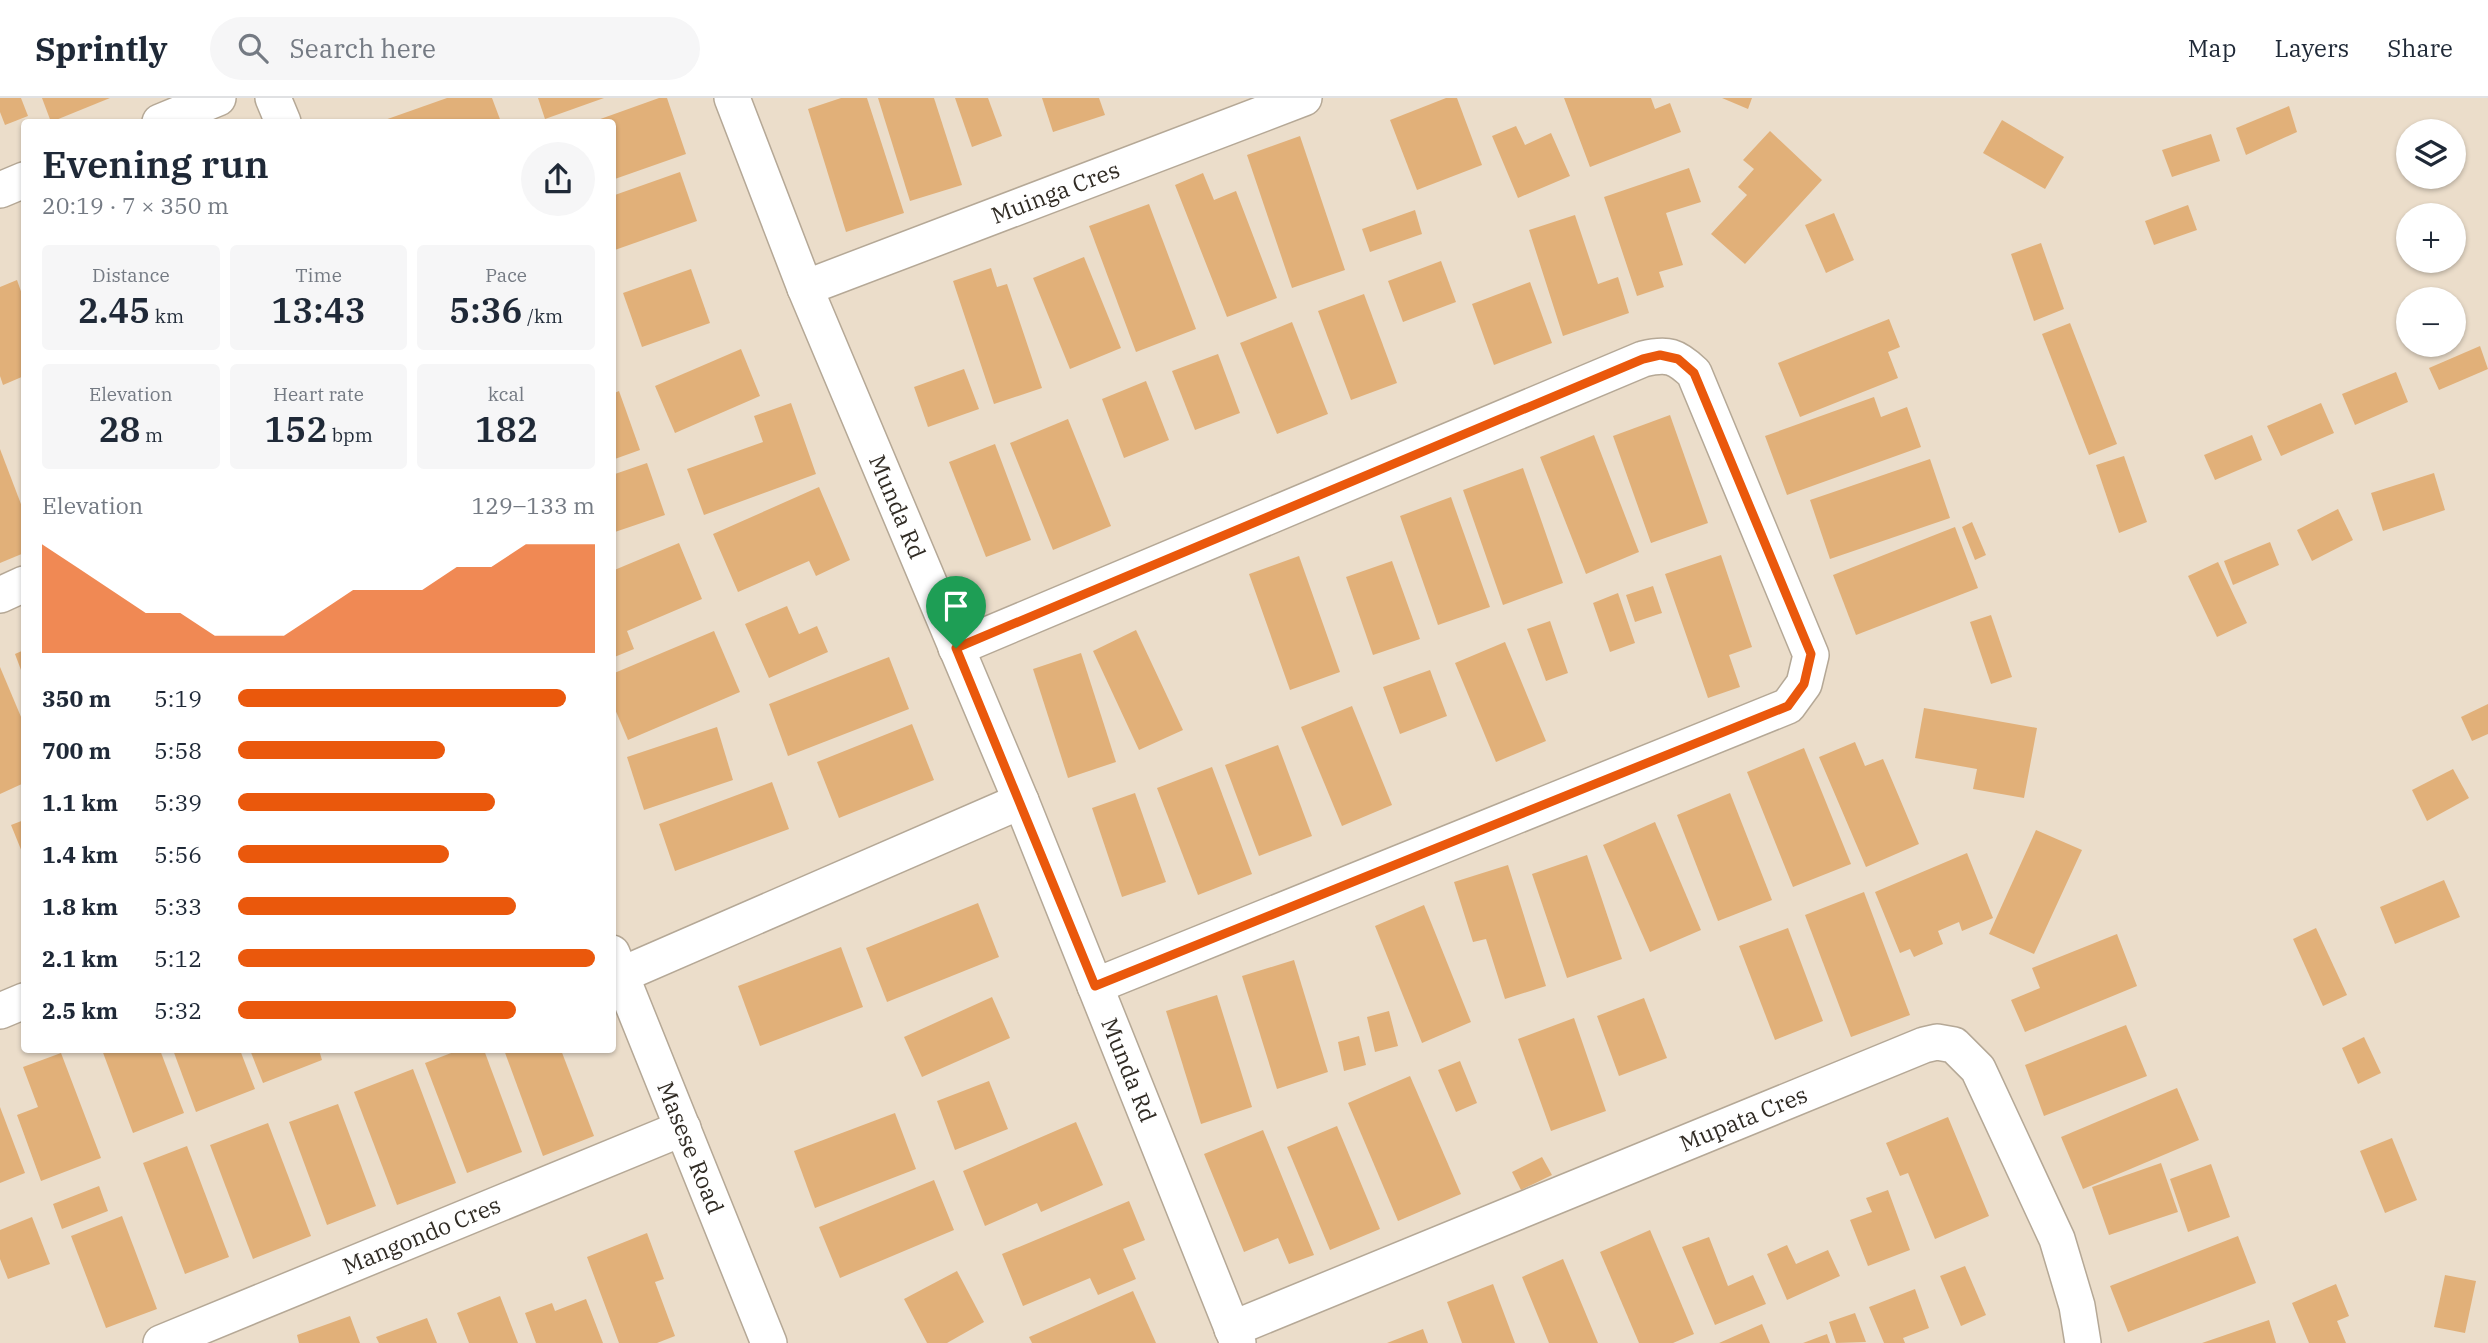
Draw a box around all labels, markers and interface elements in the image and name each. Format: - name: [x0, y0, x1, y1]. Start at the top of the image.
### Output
- search box: [210, 17, 700, 80]
- text: Sprintly: [35, 27, 168, 70]
- icon: search: [234, 29, 272, 67]
- text: Search here: [290, 31, 436, 65]
- text: Map: [2188, 32, 2236, 64]
- text: Layers: [2274, 32, 2349, 64]
- text: Share: [2387, 32, 2453, 64]
- map controls: [2396, 119, 2466, 357]
- button: layers: [2396, 119, 2466, 189]
- text: Evening run: [42, 139, 269, 188]
- button: share: [521, 142, 595, 216]
- street label: Muinga Cres: [987, 154, 1124, 230]
- text: 20:19 · 7 × 350 m: [42, 190, 229, 220]
- button: +: [2396, 203, 2466, 273]
- text: Distance: [92, 263, 170, 287]
- text: Time: [295, 263, 342, 287]
- text: Pace: [485, 263, 527, 287]
- text: 2.45: [78, 287, 150, 333]
- text: 13:43: [271, 287, 366, 333]
- text: 5:36: [449, 287, 523, 333]
- button: −: [2396, 287, 2466, 357]
- text: km: [150, 304, 184, 328]
- text: /km: [523, 304, 563, 328]
- text: Elevation: [89, 382, 173, 406]
- text: Heart rate: [273, 382, 364, 406]
- text: kcal: [488, 382, 524, 406]
- text: 28: [99, 406, 141, 452]
- text: 152: [264, 406, 327, 452]
- text: 182: [475, 406, 538, 452]
- text: m: [141, 423, 163, 447]
- text: bpm: [327, 423, 373, 447]
- street label: Munda Rd: [863, 450, 933, 563]
- text: Elevation: [42, 490, 143, 520]
- text: 129–133 m: [471, 490, 595, 520]
- pin: [926, 576, 986, 648]
- icon: arrive: [937, 587, 975, 625]
- text: 350 m: [42, 683, 111, 713]
- text: 5:19: [154, 683, 202, 713]
- text: 700 m: [42, 735, 111, 765]
- text: 5:58: [154, 735, 202, 765]
- text: 1.1 km: [42, 787, 118, 817]
- text: 5:39: [154, 787, 202, 817]
- text: 1.4 km: [42, 839, 118, 869]
- text: 5:56: [154, 839, 202, 869]
- text: 1.8 km: [42, 891, 118, 921]
- text: 5:33: [154, 891, 202, 921]
- text: 2.1 km: [42, 943, 118, 973]
- text: 5:12: [154, 943, 202, 973]
- text: 2.5 km: [42, 995, 118, 1025]
- text: 5:32: [154, 995, 202, 1025]
- street label: Munda Rd: [1095, 1013, 1164, 1126]
- street label: Masese Road: [651, 1077, 731, 1218]
- street label: Mupata Cres: [1675, 1079, 1812, 1158]
- street label: Mangondo Cres: [338, 1189, 505, 1281]

